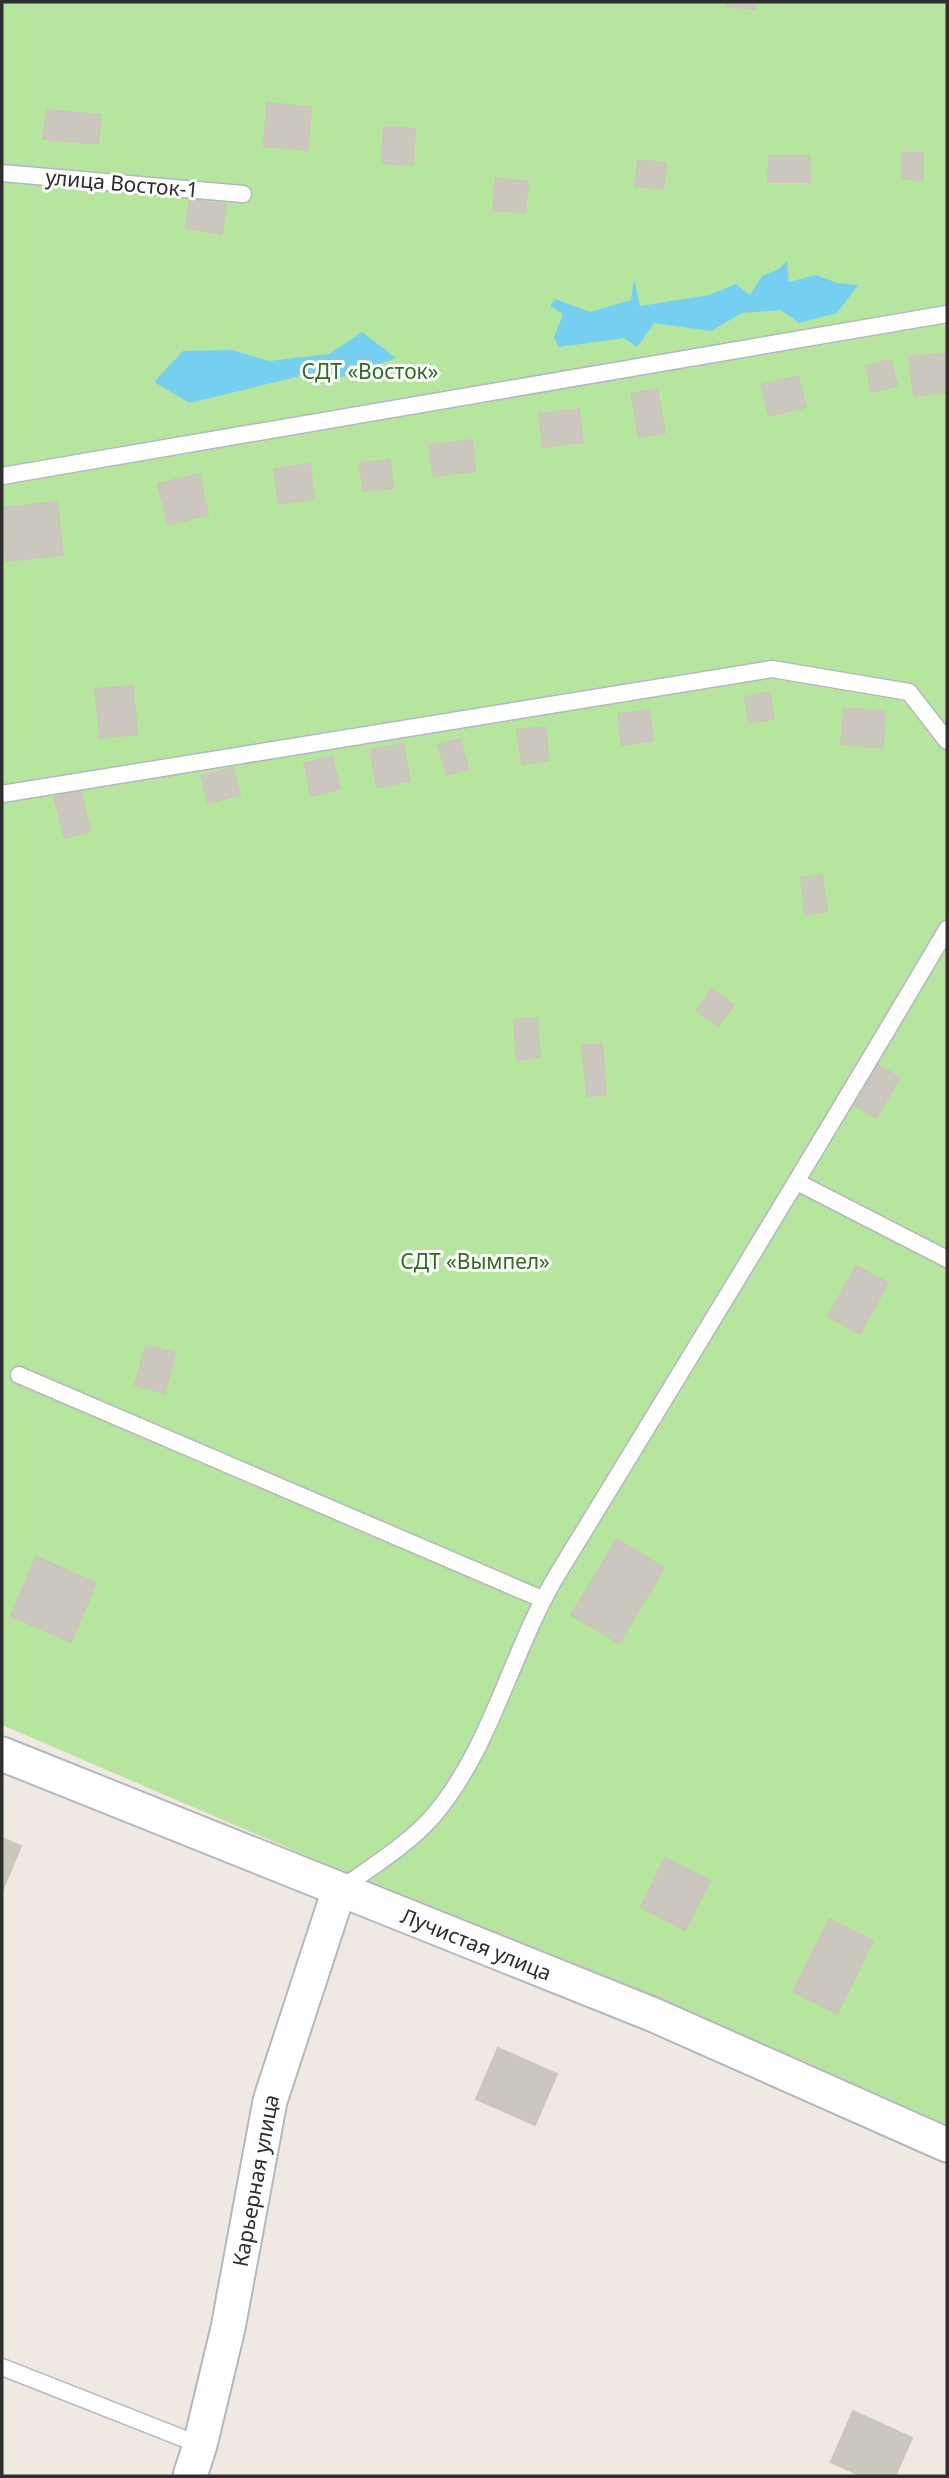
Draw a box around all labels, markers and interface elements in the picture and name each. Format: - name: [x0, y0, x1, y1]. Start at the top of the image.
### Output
- street label: улица Восток-1: [44, 162, 200, 204]
- park label: СДТ «Восток»: [302, 357, 438, 385]
- park label: СДТ «Вымпел»: [400, 1247, 550, 1275]
- street label: Лучистая улица: [397, 1901, 556, 1987]
- street label: Карьерная улица: [226, 2090, 285, 2269]

